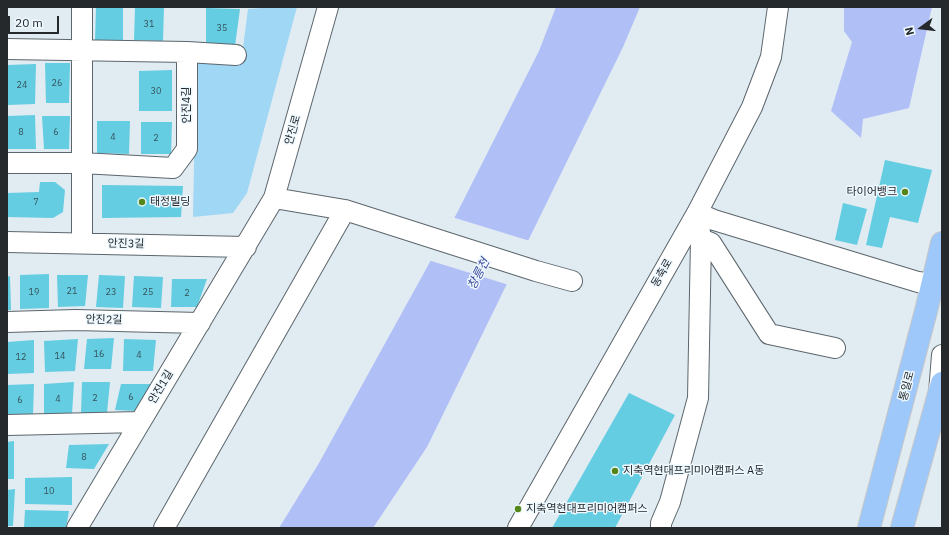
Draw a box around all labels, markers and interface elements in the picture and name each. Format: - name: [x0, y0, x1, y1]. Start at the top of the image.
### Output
- scale bar: [10, 8, 61, 34]
- north arrow: [901, 8, 941, 48]
- text: 20 m: [15, 15, 43, 30]
- house number: 31: [144, 19, 154, 29]
- house number: 35: [217, 23, 227, 33]
- text: N: [902, 25, 917, 37]
- house number: 26: [52, 78, 62, 88]
- house number: 24: [17, 80, 27, 90]
- house number: 30: [151, 86, 161, 96]
- street label: 안진4길: [180, 87, 194, 123]
- street label: 안진로: [282, 114, 304, 146]
- house number: 8: [18, 127, 24, 137]
- house number: 6: [53, 127, 59, 137]
- house number: 4: [110, 132, 116, 142]
- house number: 2: [153, 133, 159, 143]
- place label: 타이어뱅크: [846, 185, 897, 199]
- marker: 타이어뱅크: [900, 187, 910, 197]
- place label: 태정빌딩: [150, 195, 190, 209]
- house number: 7: [33, 197, 39, 207]
- marker: 태정빌딩: [137, 197, 147, 207]
- street label: 안진3길: [107, 237, 145, 251]
- water label: 창릉천: [465, 256, 493, 292]
- street label: 동축로: [649, 257, 675, 289]
- house number: 21: [67, 286, 77, 296]
- house number: 19: [29, 287, 39, 297]
- house number: 23: [106, 287, 116, 297]
- house number: 25: [143, 287, 153, 297]
- house number: 2: [184, 288, 190, 298]
- street label: 안진2길: [85, 313, 123, 327]
- house number: 16: [94, 349, 104, 359]
- house number: 4: [136, 350, 142, 360]
- house number: 14: [55, 351, 65, 361]
- house number: 12: [16, 352, 26, 362]
- street label: 안진1길: [146, 368, 176, 406]
- street label: 통일로: [897, 370, 917, 402]
- house number: 6: [128, 392, 134, 402]
- house number: 2: [92, 393, 98, 403]
- house number: 4: [55, 394, 61, 404]
- house number: 6: [17, 395, 23, 405]
- house number: 8: [81, 452, 87, 462]
- place label: 지축역현대프리미어캠퍼스 A동: [623, 464, 764, 478]
- marker: 지축역현대프리미어캠퍼스 A동: [610, 466, 620, 476]
- house number: 10: [44, 486, 54, 496]
- place label: 지축역현대프리미어캠퍼스: [526, 502, 647, 516]
- marker: 지축역현대프리미어캠퍼스: [513, 504, 523, 514]

